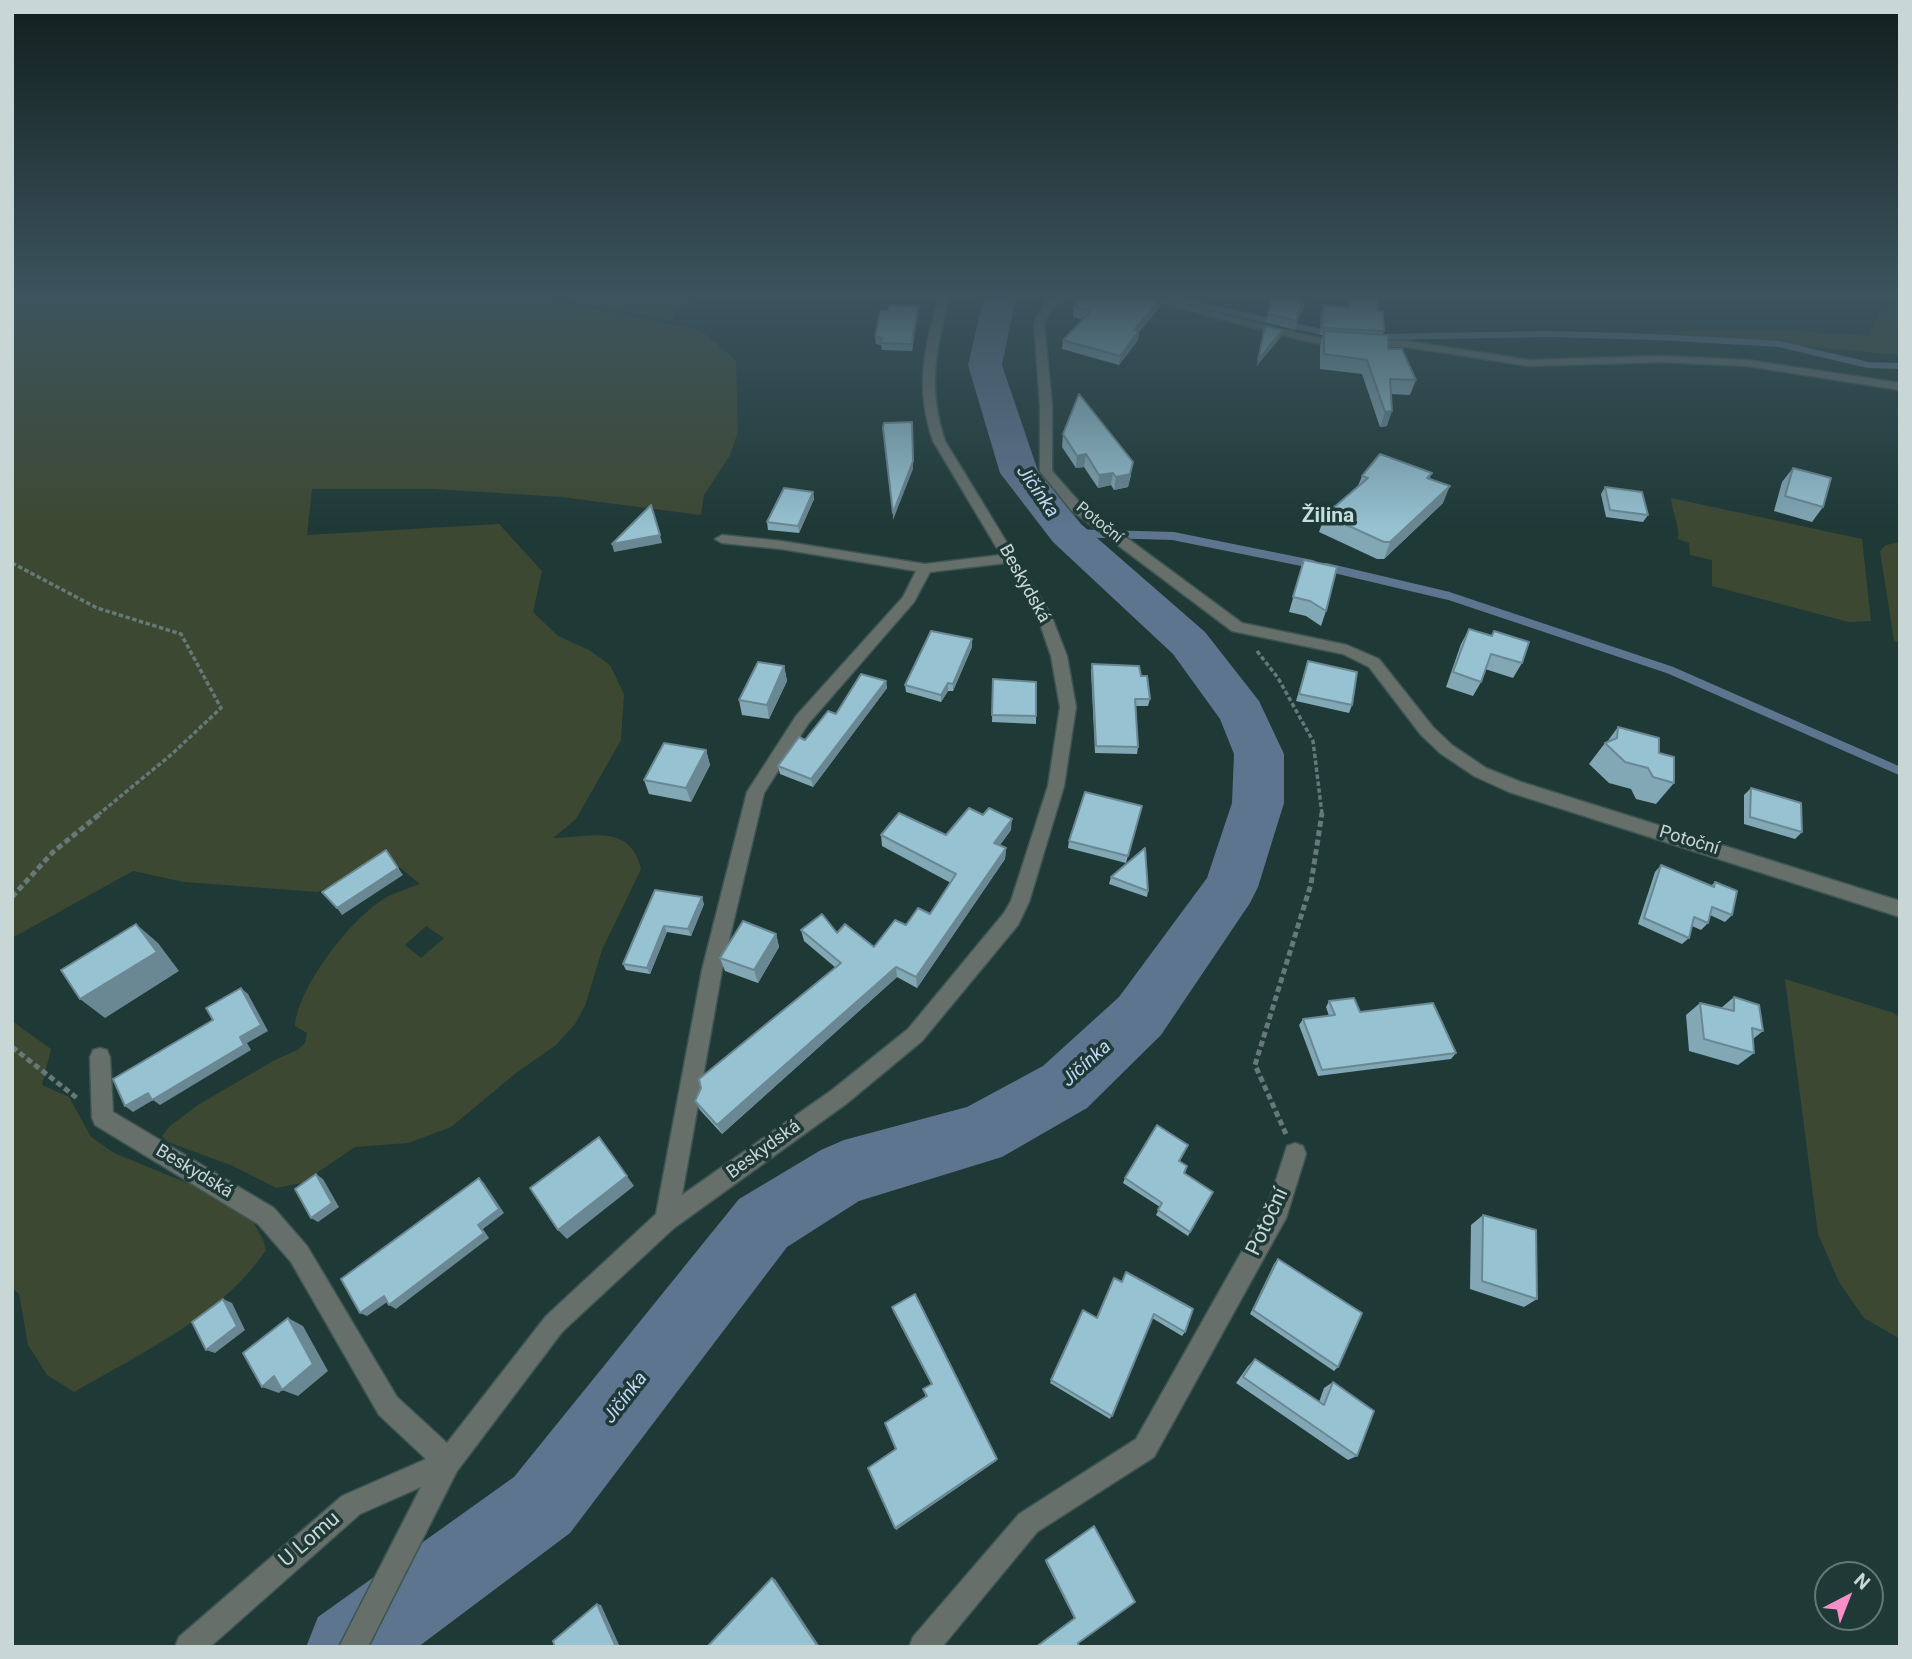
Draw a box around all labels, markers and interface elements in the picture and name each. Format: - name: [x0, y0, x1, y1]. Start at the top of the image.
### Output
- water label: Jičínka: [1011, 462, 1063, 522]
- street label: Potoční: [1072, 498, 1126, 548]
- district label: Žilina: [1302, 504, 1354, 530]
- street label: Beskydská: [994, 541, 1054, 627]
- street label: Potoční: [1657, 822, 1721, 860]
- water label: Jičínka: [1058, 1036, 1116, 1092]
- street label: Beskydská: [723, 1116, 805, 1184]
- street label: Beskydská: [152, 1141, 236, 1203]
- street label: Potoční: [1241, 1184, 1295, 1260]
- water label: Jičínka: [599, 1368, 653, 1428]
- street label: U Lomu: [275, 1507, 345, 1573]
- north arrow: [1814, 1561, 1884, 1631]
- text: N: [1849, 1568, 1875, 1595]

